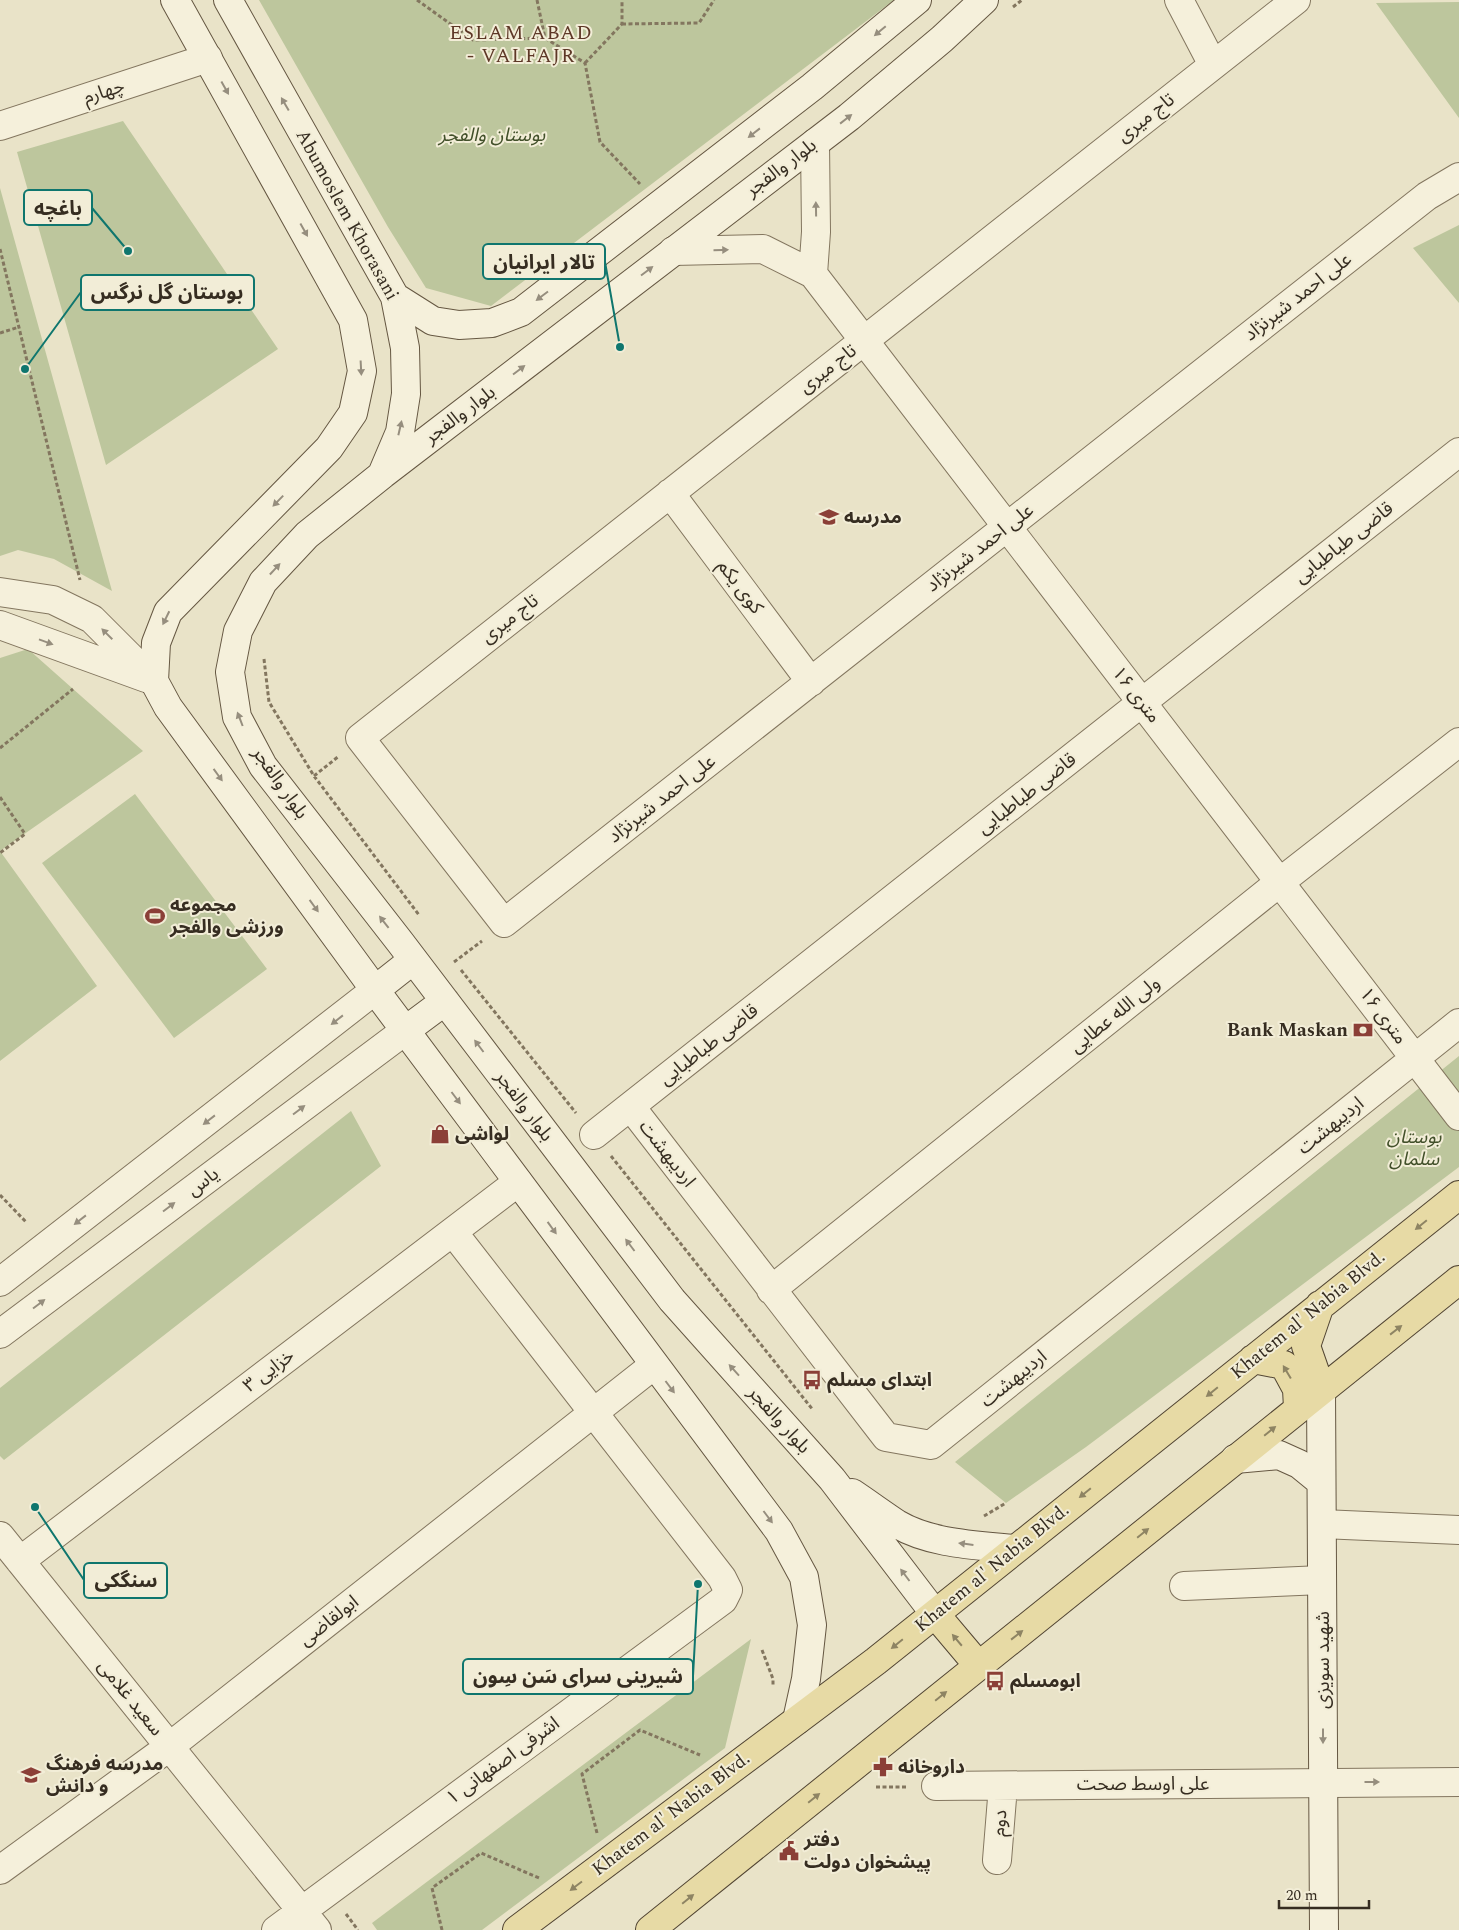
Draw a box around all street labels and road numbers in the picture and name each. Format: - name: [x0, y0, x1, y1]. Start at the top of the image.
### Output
- street label: چهارم: [80, 72, 128, 112]
- street label: تاج میری: [1111, 86, 1181, 150]
- street label: Abumoslem Khorasani: [288, 124, 406, 306]
- street label: بلوار والفجر: [738, 131, 823, 205]
- street label: علی احمد شیرنژاد: [1238, 245, 1358, 349]
- street label: تاج میری: [793, 337, 863, 401]
- street label: بلوار والفجر: [417, 378, 502, 452]
- street label: قاضی طباطبایی: [1288, 495, 1400, 591]
- street label: علی احمد شیرنژاد: [920, 496, 1040, 600]
- street label: کوی یکم: [710, 554, 771, 621]
- street label: تاج میری: [475, 587, 545, 651]
- street label: ۱۶ متری: [1104, 660, 1168, 730]
- street label: بلوار والفجر: [244, 740, 316, 825]
- street label: قاضی طباطبایی: [971, 746, 1083, 842]
- street label: علی احمد شیرنژاد: [602, 747, 722, 851]
- street label: ولی الله عطایی: [1063, 969, 1167, 1061]
- street label: ۱۶ متری: [1352, 981, 1414, 1051]
- street label: قاضی طباطبایی: [653, 997, 765, 1093]
- street label: بلوار والفجر: [487, 1063, 561, 1148]
- street label: اردیبهشت: [1291, 1090, 1371, 1162]
- street label: اردیبهشت: [631, 1114, 703, 1194]
- street label: یاس: [181, 1160, 225, 1204]
- street label: Khatem al' Nabia Blvd.: [1224, 1243, 1392, 1387]
- street label: خزایی ۳: [237, 1342, 301, 1400]
- street label: اردیبهشت: [974, 1343, 1054, 1415]
- street label: بلوار والفجر: [740, 1379, 818, 1461]
- street label: Khatem al' Nabia Blvd.: [908, 1496, 1076, 1640]
- street label: ابولقاضی: [293, 1588, 365, 1654]
- street label: شهید سویزی: [1309, 1611, 1338, 1709]
- street label: سعید غلامی: [90, 1653, 170, 1743]
- street label: اشرفی اصفهانی ۱: [440, 1710, 566, 1812]
- street label: Khatem al' Nabia Blvd.: [586, 1745, 756, 1883]
- street label: علی اوسط صحت: [1077, 1770, 1209, 1799]
- street label: دوم: [984, 1808, 1016, 1838]

